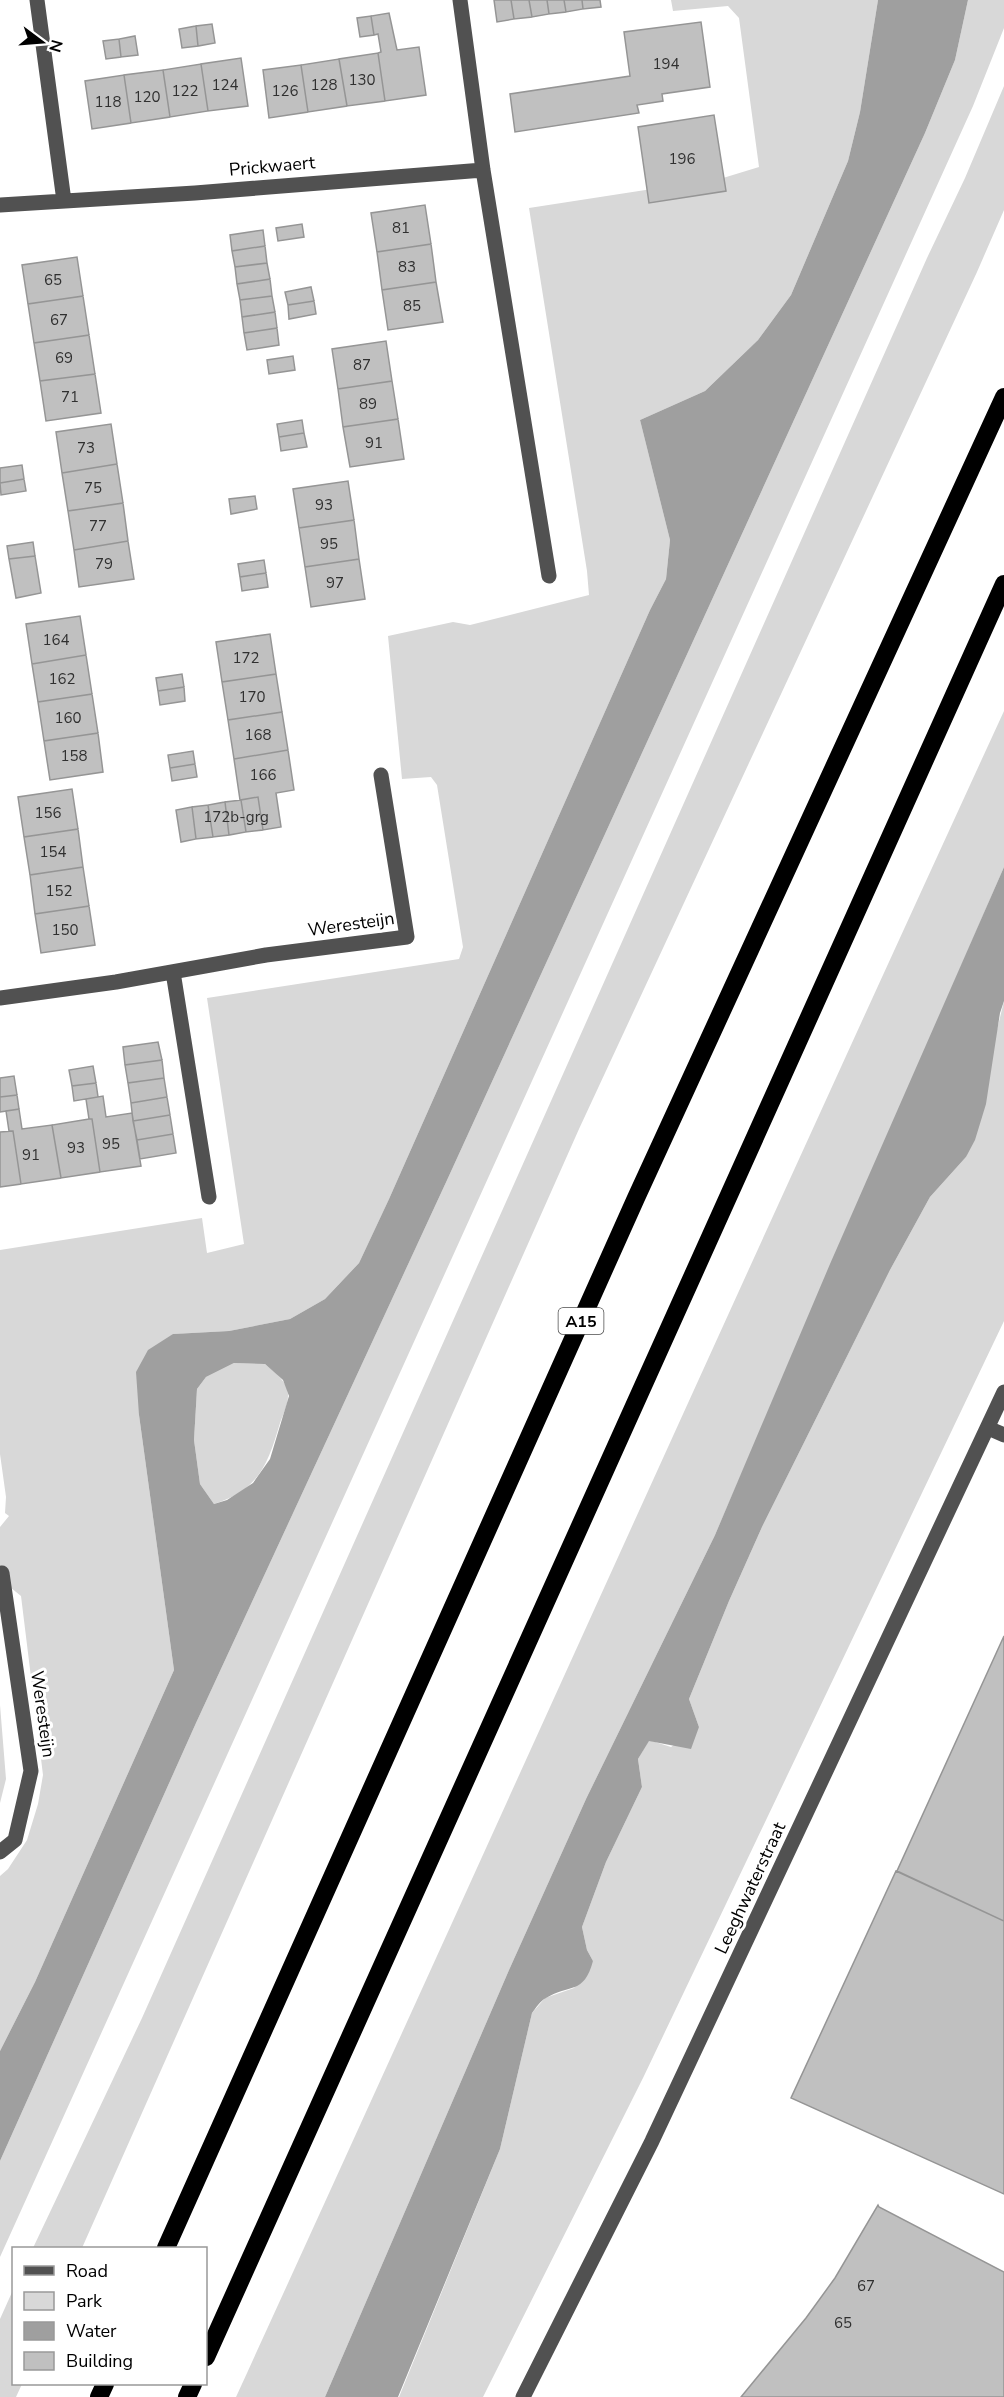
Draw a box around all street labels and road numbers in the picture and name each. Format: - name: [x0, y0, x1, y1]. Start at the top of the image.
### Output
- street label: Prickwaert: [228, 150, 317, 182]
- street label: Weresteijn: [306, 906, 396, 942]
- road number: A15: [558, 1308, 604, 1334]
- street label: Weresteijn: [25, 1669, 61, 1759]
- street label: Leeghwaterstraat: [709, 1818, 791, 1958]

